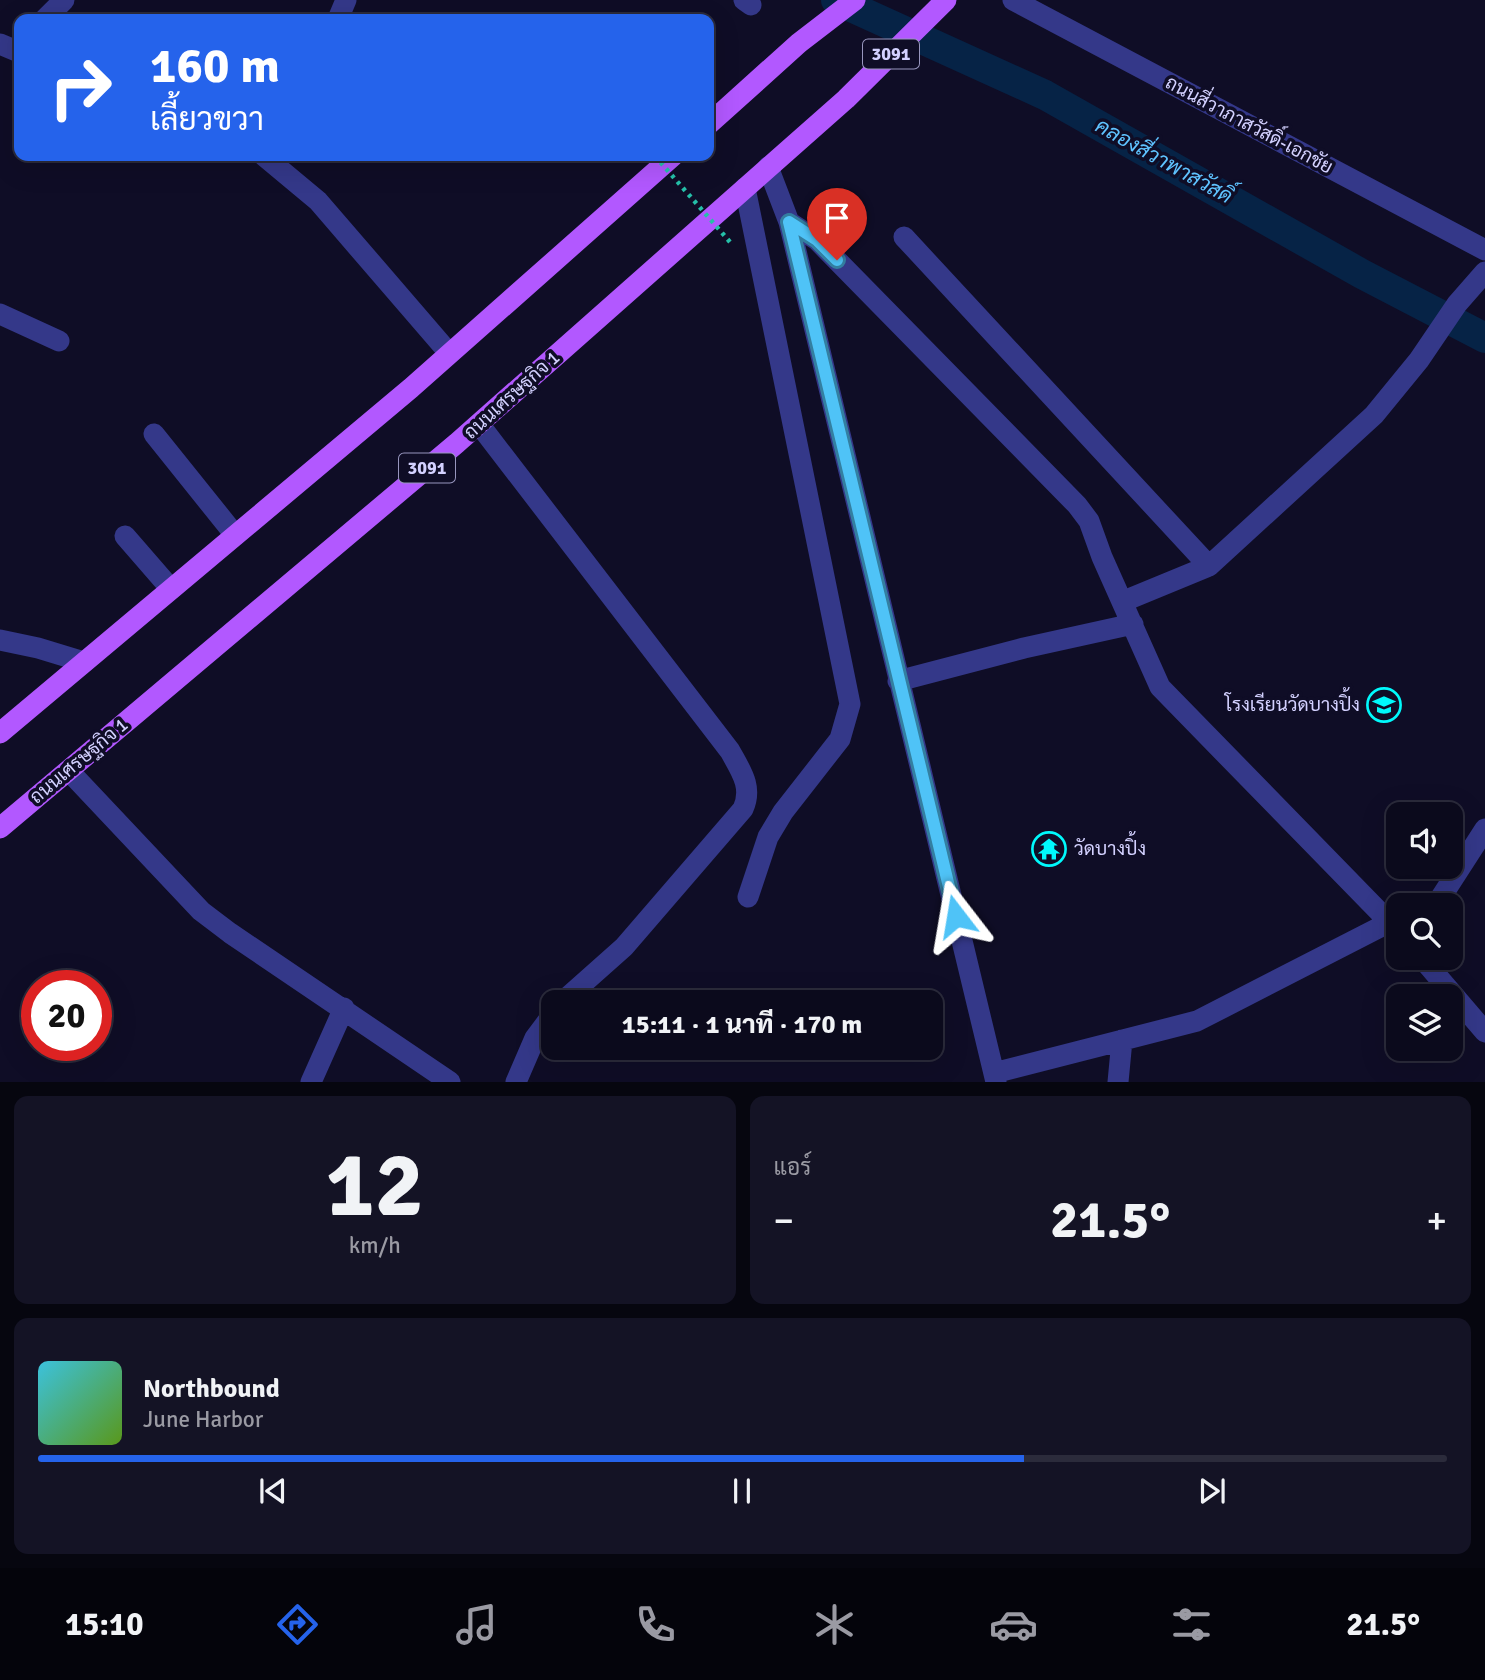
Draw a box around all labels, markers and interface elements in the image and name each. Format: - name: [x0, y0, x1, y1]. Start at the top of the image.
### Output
- text: 160 m: [150, 36, 280, 96]
- road number: 3091: [863, 40, 919, 68]
- icon: right: [35, 42, 126, 133]
- street label: ถนนสี่วาภาสวัสดิ์-เอกชัย: [1161, 64, 1340, 179]
- text: เลี้ยวขวา: [150, 100, 264, 139]
- water label: คลองสี่วาพาสวัสดิ์: [1091, 106, 1244, 211]
- pin: [807, 188, 867, 260]
- icon: arrive: [818, 199, 856, 237]
- street label: ถนนเศรษฐกิจ 1: [459, 346, 565, 444]
- road number: 3091: [399, 454, 455, 482]
- school or university icon: โรงเรียนวัดบางปิ้ง: [1365, 686, 1403, 724]
- place label: โรงเรียนวัดบางปิ้ง: [1224, 687, 1360, 717]
- street label: ถนนเศรษฐกิจ 1: [25, 713, 133, 809]
- map controls: [1386, 802, 1463, 1061]
- button: sound: [1386, 802, 1463, 879]
- temple icon: วัดบางปิ้ง: [1030, 830, 1068, 868]
- place label: วัดบางปิ้ง: [1074, 831, 1146, 861]
- position arrow: [919, 879, 993, 953]
- button: search: [1386, 893, 1463, 970]
- speed limit sign: 20: [21, 970, 112, 1061]
- button: layers: [1386, 984, 1463, 1061]
- text: 15:11 · 1 นาที · 170 m: [622, 1009, 862, 1041]
- text: 12: [326, 1129, 424, 1242]
- text: แอร์: [774, 1153, 811, 1182]
- text: 21.5°: [1050, 1188, 1170, 1252]
- text: −: [774, 1197, 794, 1244]
- text: +: [1426, 1197, 1447, 1244]
- text: km/h: [349, 1231, 401, 1260]
- text: Northbound: [143, 1373, 280, 1405]
- text: June Harbor: [143, 1405, 263, 1434]
- icon: previous: [254, 1472, 292, 1510]
- icon: pause: [723, 1472, 761, 1510]
- icon: next: [1193, 1472, 1231, 1510]
- icon: directions: [273, 1600, 322, 1649]
- icon: music: [452, 1600, 501, 1649]
- icon: phone: [631, 1600, 680, 1649]
- icon: climate: [810, 1600, 859, 1649]
- icon: car: [989, 1600, 1038, 1649]
- icon: filters: [1167, 1600, 1216, 1649]
- text: 15:10: [65, 1605, 143, 1644]
- text: 21.5°: [1346, 1605, 1420, 1644]

